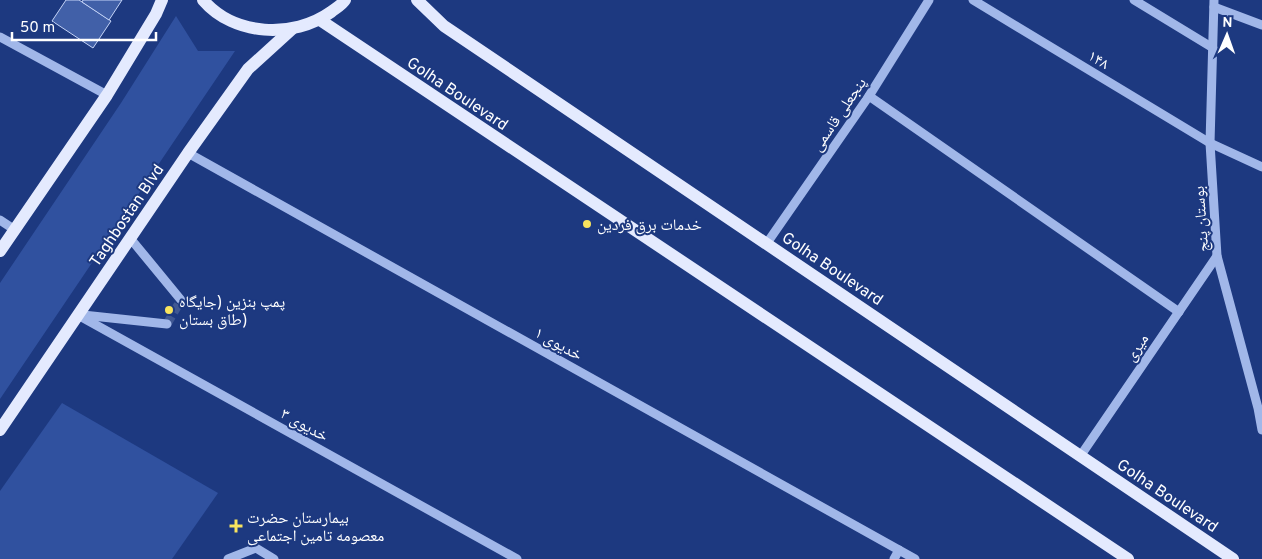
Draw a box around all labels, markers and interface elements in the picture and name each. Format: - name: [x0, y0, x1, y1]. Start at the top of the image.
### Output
- scale bar: [12, 10, 156, 42]
- north arrow: [1202, 10, 1252, 60]
- text: N: [1222, 15, 1233, 32]
- text: 50 m: [20, 19, 55, 38]
- street label: ۱۴۸: [1084, 47, 1112, 75]
- street label: Golha Boulevard: [402, 53, 511, 136]
- street label: پنجعلی قاسمی: [808, 74, 872, 156]
- street label: Taghbostan Blvd: [86, 161, 169, 271]
- street label: بوستان پنج: [1190, 185, 1214, 253]
- place label: خدمات برق فردین: [597, 216, 702, 236]
- marker: خدمات برق فردین: [581, 218, 593, 230]
- street label: Golha Boulevard: [777, 228, 886, 311]
- place label: پمپ بنزین (جایگاه طاق بستان): [179, 293, 285, 331]
- marker: پمپ بنزین (جایگاه طاق بستان): [163, 304, 175, 316]
- street label: خدیوی ۱: [531, 324, 585, 366]
- street label: میری: [1121, 330, 1154, 366]
- street label: خدیوی ۳: [277, 405, 331, 447]
- street label: Golha Boulevard: [1112, 455, 1221, 538]
- place label: بیمارستان حضرت معصومه تامین اجتماعی: [247, 509, 384, 547]
- marker: بیمارستان حضرت معصومه تامین اجتماعی: [229, 519, 243, 533]

